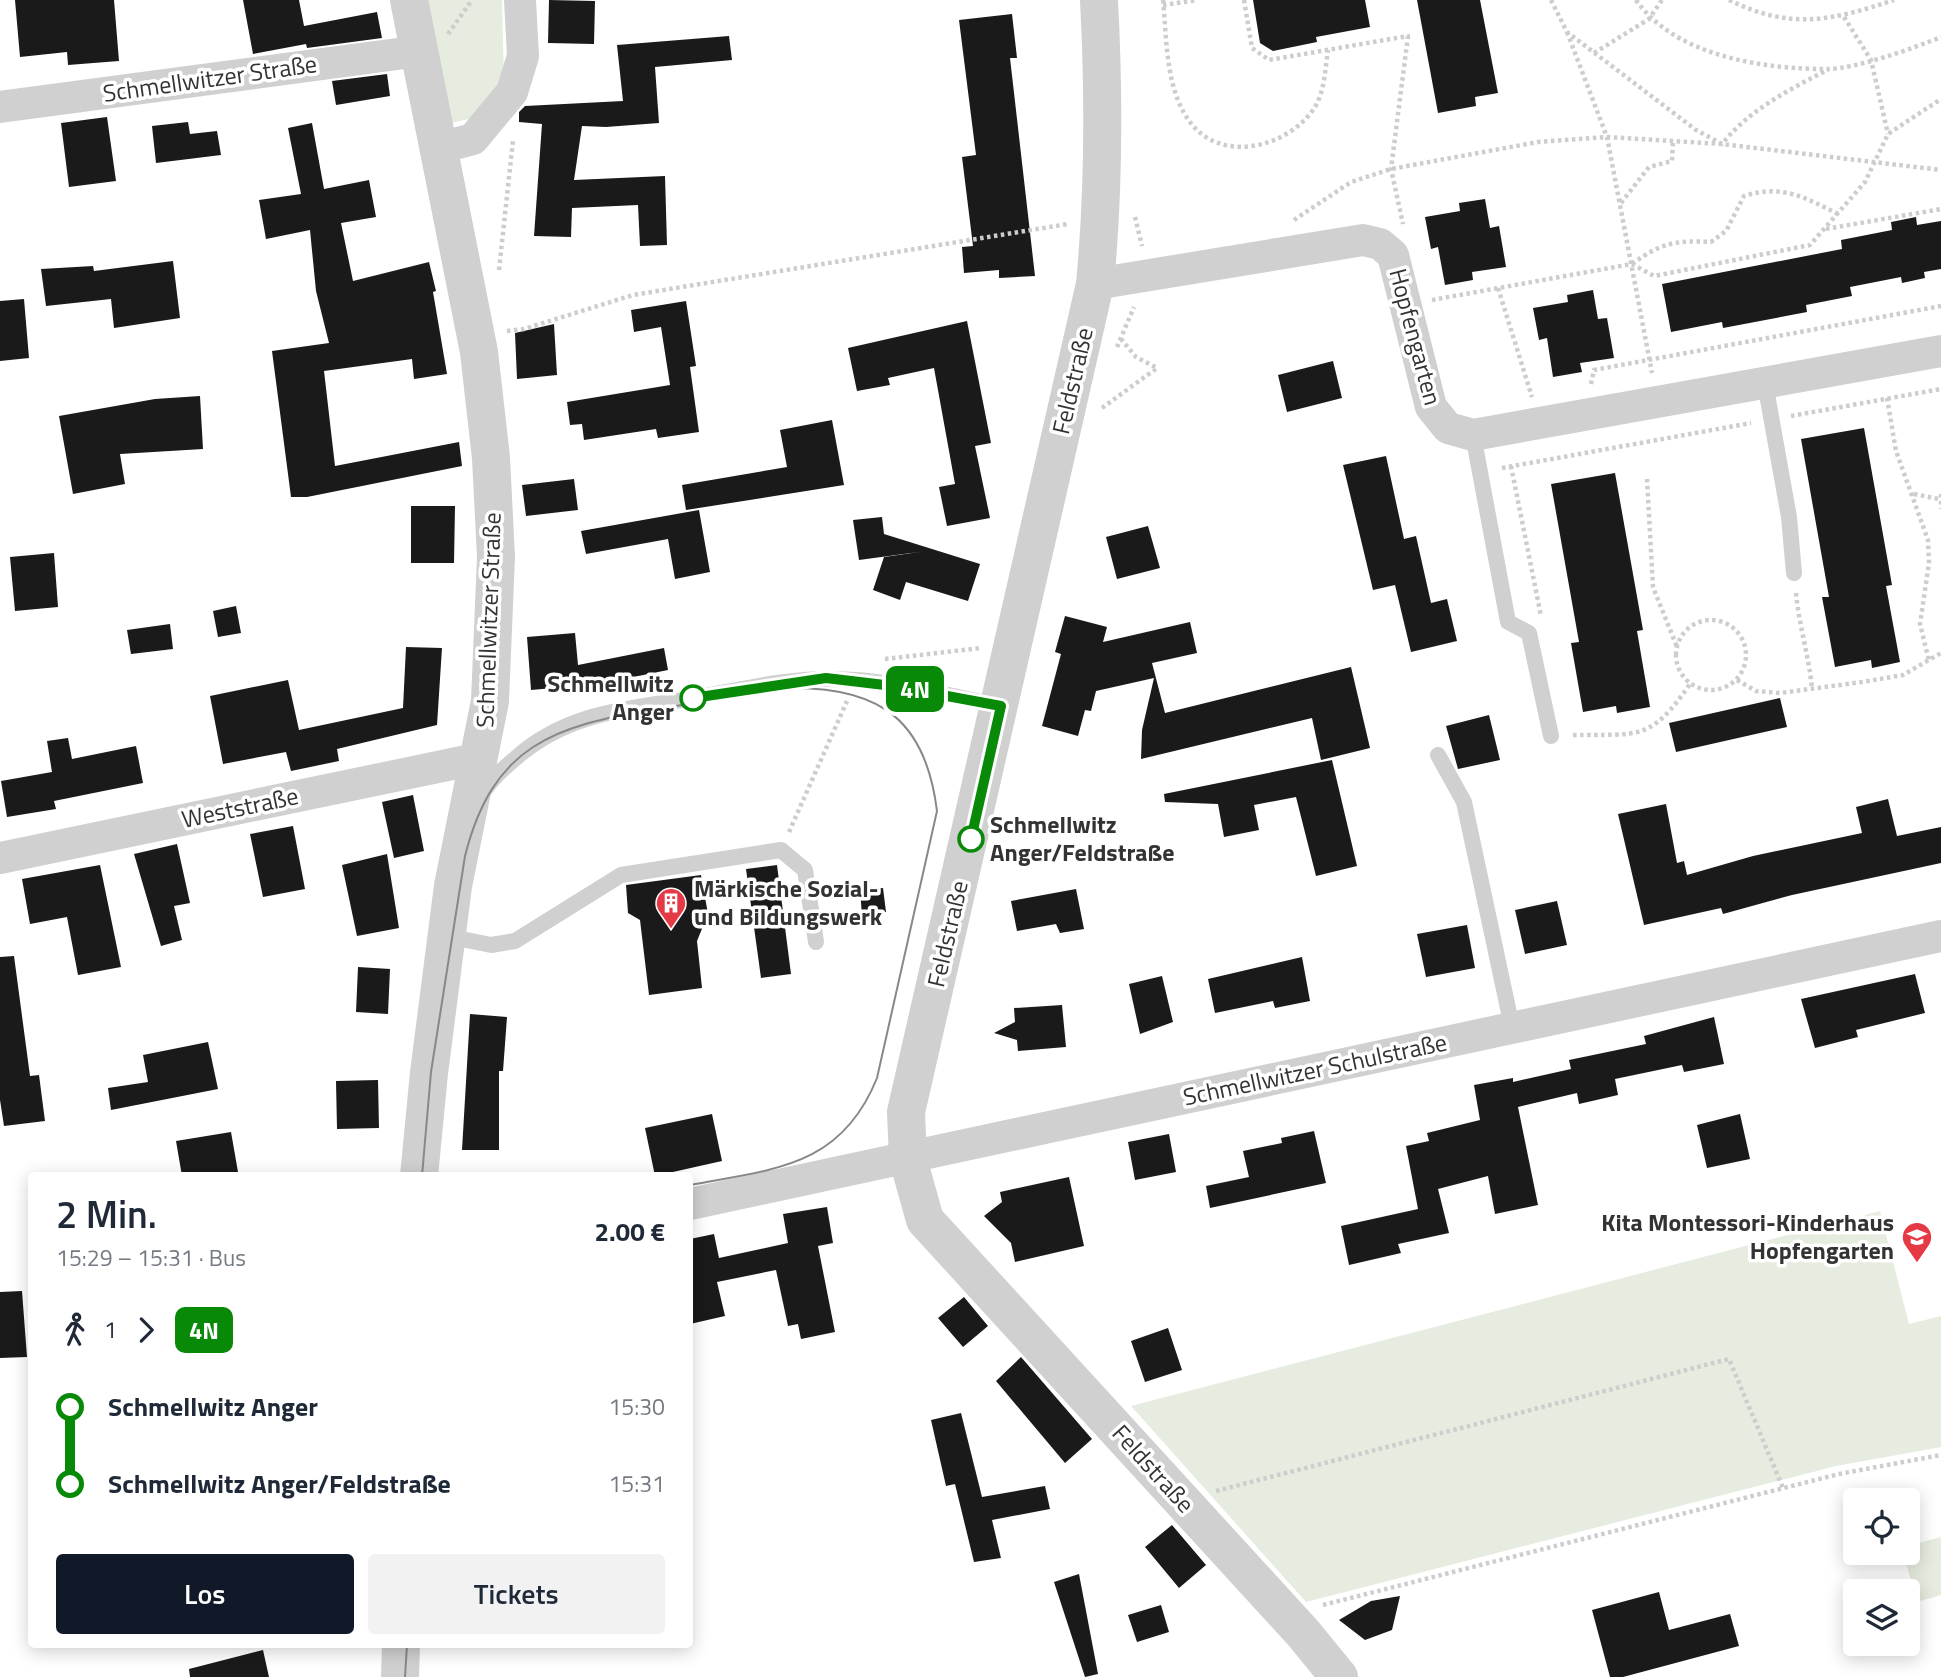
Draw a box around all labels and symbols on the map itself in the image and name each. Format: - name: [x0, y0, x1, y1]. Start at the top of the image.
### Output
- street label: Schmellwitzer Straße: [101, 45, 319, 111]
- street label: Hopfengarten: [1380, 264, 1452, 409]
- street label: Feldstraße: [1042, 324, 1102, 438]
- street label: Schmellwitzer Straße: [466, 512, 510, 728]
- place label: Schmellwitz Anger: [547, 665, 674, 729]
- line badge: 4N: [884, 666, 946, 712]
- marker: Schmellwitz Anger: [680, 685, 706, 711]
- street label: Weststraße: [178, 777, 301, 837]
- place label: Schmellwitz Anger/Feldstraße: [990, 806, 1175, 870]
- marker: Schmellwitz Anger/Feldstraße: [958, 826, 984, 852]
- place label: Märkische Sozial- und Bildungswerk: [694, 870, 883, 934]
- street label: Feldstraße: [917, 877, 977, 991]
- building icon: Märkische Sozial- und Bildungswerk: [654, 886, 688, 930]
- street label: Schmellwitzer Schulstraße: [1180, 1023, 1450, 1115]
- place label: Kita Montessori-Kinderhaus Hopfengarten: [1601, 1204, 1894, 1268]
- school or university icon: Kita Montessori-Kinderhaus Hopfengarten: [1900, 1220, 1934, 1264]
- street label: Feldstraße: [1104, 1416, 1203, 1521]

